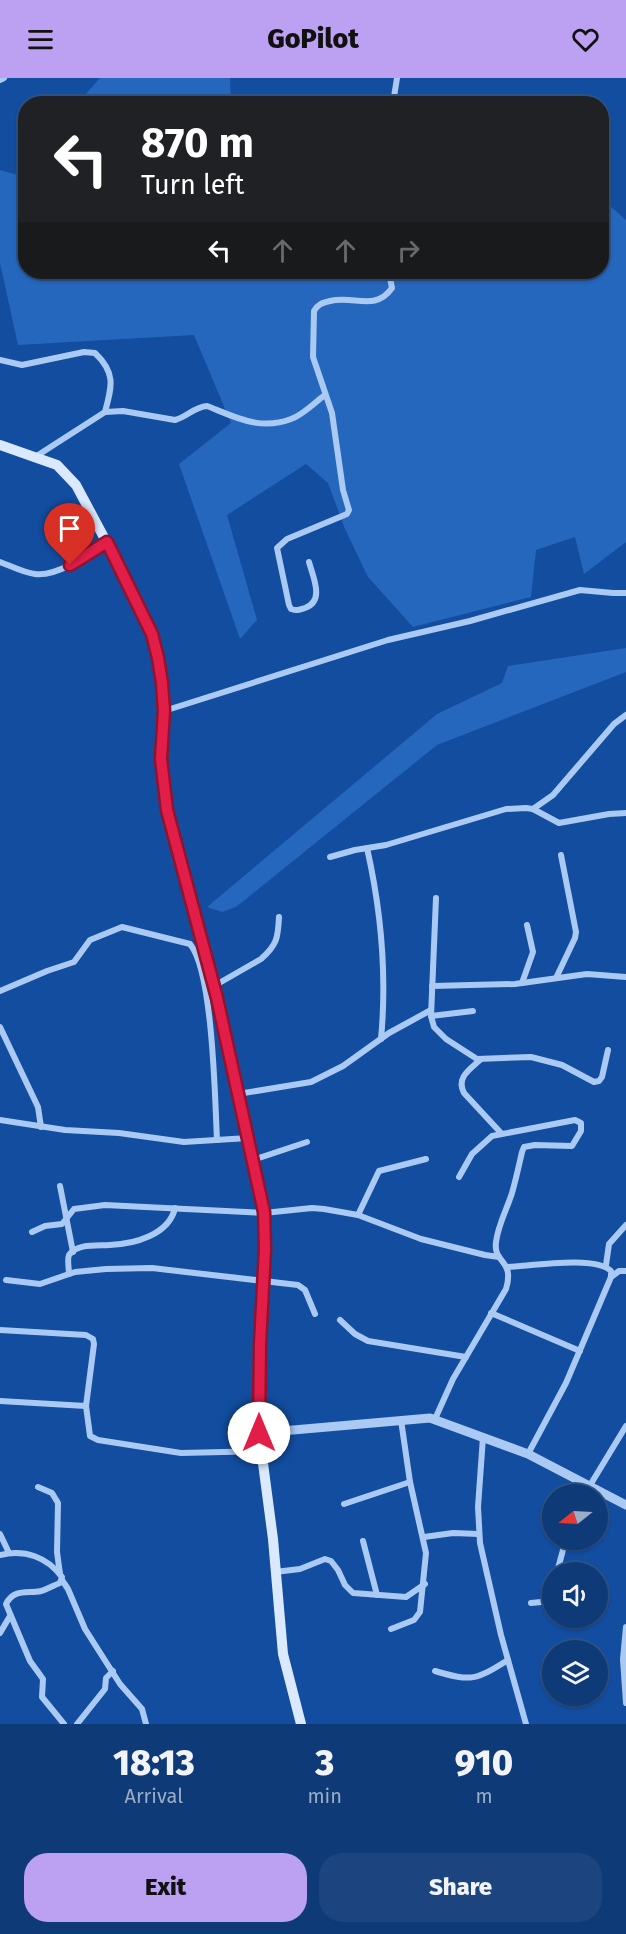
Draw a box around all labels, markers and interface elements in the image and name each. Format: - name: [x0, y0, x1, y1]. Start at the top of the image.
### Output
- icon: menu: [24, 23, 57, 56]
- text: GoPilot: [267, 23, 359, 55]
- icon: heart: [569, 23, 602, 56]
- text: 870 m: [141, 118, 254, 168]
- icon: left: [42, 120, 120, 198]
- text: Turn left: [141, 169, 244, 201]
- icon: left: [203, 234, 236, 267]
- icon: ahead: [266, 234, 299, 267]
- icon: ahead: [329, 234, 362, 267]
- icon: right: [392, 234, 425, 267]
- pin: [44, 503, 95, 565]
- icon: arrive: [53, 512, 86, 545]
- position arrow: [227, 1401, 291, 1465]
- north arrow: [542, 1484, 608, 1550]
- map controls: [542, 1484, 608, 1706]
- button: sound: [542, 1562, 608, 1628]
- button: layers: [542, 1640, 608, 1706]
- text: 18:13: [113, 1741, 195, 1785]
- text: 3: [315, 1741, 334, 1785]
- text: 910: [455, 1741, 513, 1785]
- text: Arrival: [124, 1784, 183, 1808]
- text: min: [307, 1784, 342, 1808]
- text: m: [475, 1784, 493, 1808]
- button: Exit: [24, 1853, 307, 1922]
- button: Share: [319, 1853, 602, 1922]

